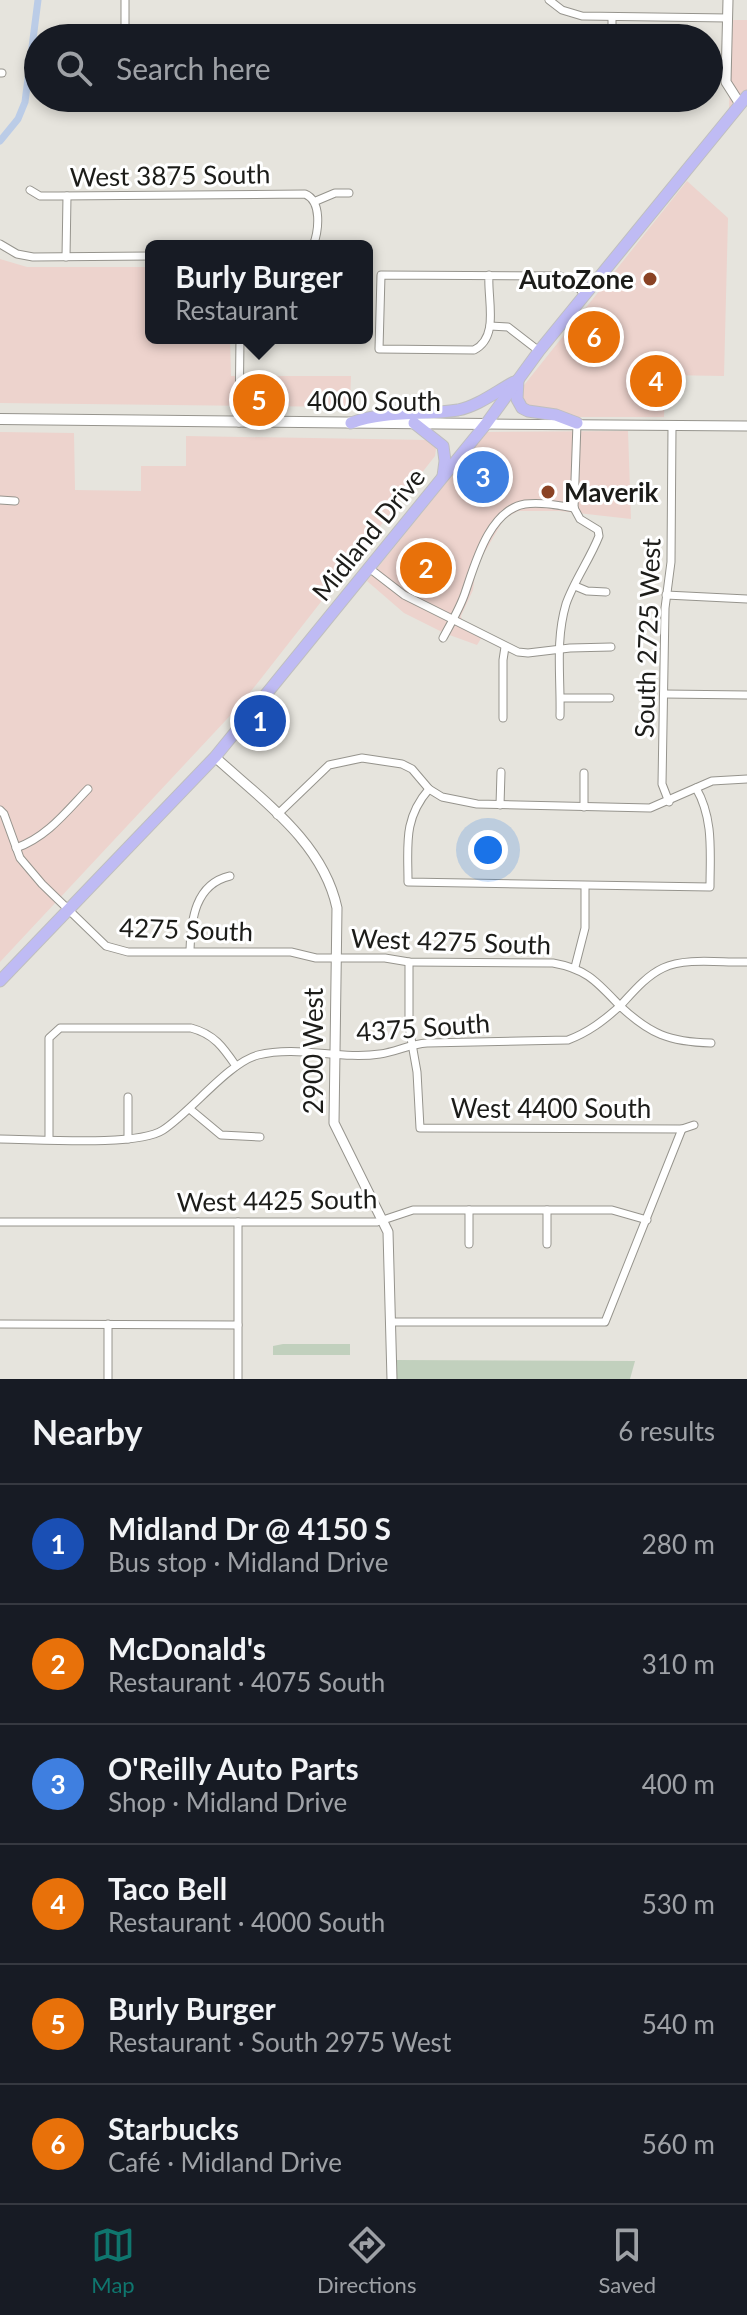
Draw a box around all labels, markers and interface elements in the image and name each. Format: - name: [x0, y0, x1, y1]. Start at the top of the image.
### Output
- search box: [24, 24, 723, 112]
- icon: search: [52, 46, 96, 90]
- text: Search here: [116, 50, 271, 86]
- street label: West 3875 South: [69, 157, 271, 193]
- popup: [145, 240, 373, 344]
- text: Burly Burger: [175, 258, 343, 294]
- place label: AutoZone: [518, 263, 634, 295]
- marker: AutoZone: [641, 270, 659, 288]
- text: Restaurant: [175, 294, 298, 326]
- pin: 6: [568, 307, 620, 367]
- pin: 4: [630, 351, 682, 411]
- pin: 5: [233, 370, 285, 430]
- street label: 4000 South: [307, 385, 441, 417]
- pin: 3: [457, 447, 509, 507]
- street label: Midland Drive: [305, 461, 431, 607]
- place label: Maverik: [564, 476, 659, 508]
- marker: Maverik: [539, 483, 557, 501]
- street label: South 2725 West: [628, 537, 667, 739]
- pin: 2: [400, 538, 452, 598]
- pin: 1: [234, 691, 286, 751]
- your location: [468, 830, 508, 870]
- street label: 4275 South: [118, 911, 254, 947]
- street label: West 4275 South: [350, 922, 552, 960]
- street label: 2900 West: [297, 987, 329, 1114]
- street label: 4375 South: [355, 1006, 491, 1048]
- street label: West 4400 South: [451, 1092, 651, 1124]
- street label: West 4425 South: [176, 1182, 378, 1218]
- text: Nearby: [32, 1411, 143, 1452]
- text: 6 results: [618, 1415, 715, 1447]
- text: Midland Dr @ 4150 S: [108, 1510, 391, 1546]
- text: 1: [50, 1528, 66, 1560]
- text: 280 m: [642, 1528, 715, 1560]
- text: Bus stop · Midland Drive: [108, 1546, 388, 1578]
- text: McDonald's: [108, 1630, 266, 1666]
- text: 2: [50, 1648, 66, 1680]
- text: 310 m: [642, 1648, 715, 1680]
- text: Restaurant · 4075 South: [108, 1666, 385, 1698]
- text: O'Reilly Auto Parts: [108, 1750, 359, 1786]
- text: 3: [50, 1768, 66, 1800]
- text: 400 m: [642, 1768, 715, 1800]
- text: Shop · Midland Drive: [108, 1786, 347, 1818]
- text: Taco Bell: [108, 1870, 227, 1906]
- text: 4: [50, 1888, 66, 1920]
- text: 530 m: [642, 1888, 715, 1920]
- text: Restaurant · 4000 South: [108, 1906, 385, 1938]
- text: Burly Burger: [108, 1990, 276, 2026]
- text: 5: [50, 2008, 66, 2040]
- text: 540 m: [642, 2008, 715, 2040]
- text: Restaurant · South 2975 West: [108, 2026, 451, 2058]
- text: Starbucks: [108, 2110, 239, 2146]
- text: 6: [50, 2128, 66, 2160]
- text: 560 m: [642, 2128, 715, 2160]
- text: Café · Midland Drive: [108, 2146, 342, 2178]
- tab: Map: [91, 2223, 135, 2298]
- tab: Directions: [317, 2223, 416, 2298]
- tab: Saved: [598, 2223, 656, 2298]

